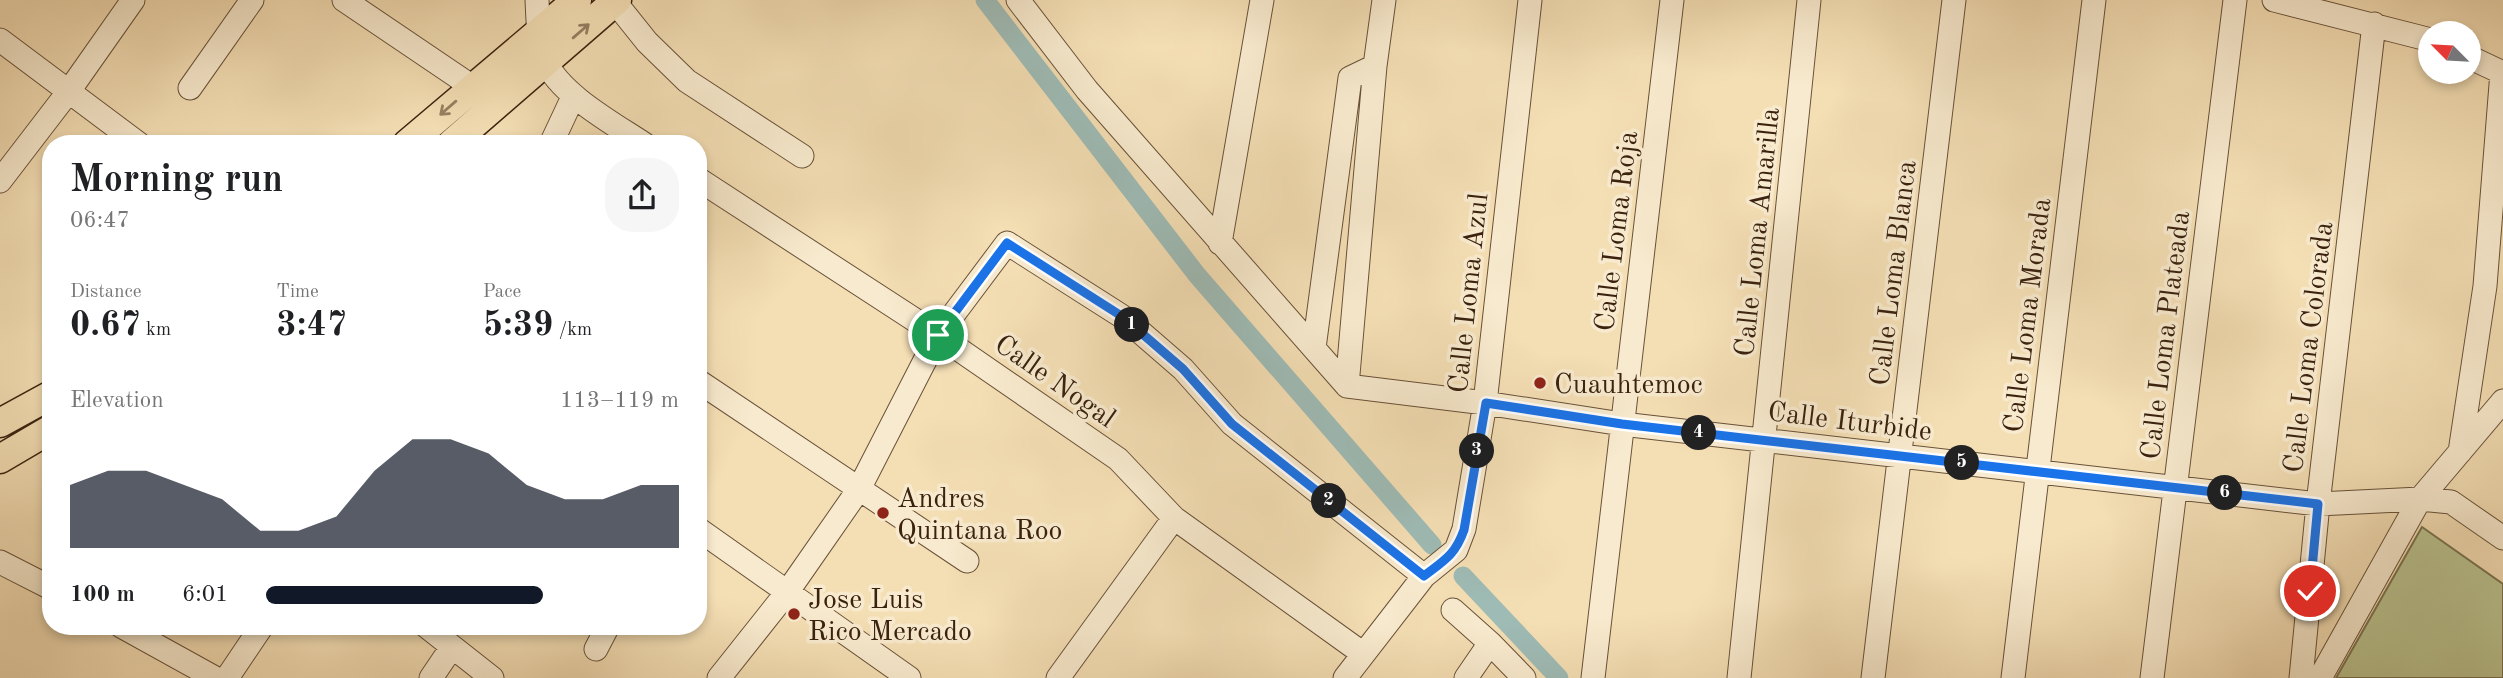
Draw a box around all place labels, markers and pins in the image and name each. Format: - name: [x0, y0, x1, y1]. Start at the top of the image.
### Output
- pin: [908, 305, 968, 365]
- pin: 1: [1114, 308, 1150, 342]
- place label: Cuauhtemoc: [1554, 372, 1703, 400]
- marker: Cuauhtemoc: [1532, 375, 1548, 391]
- pin: 4: [1682, 416, 1716, 450]
- pin: 3: [1460, 434, 1494, 468]
- pin: 5: [1944, 446, 1980, 480]
- pin: 6: [2208, 476, 2242, 510]
- pin: 2: [1312, 484, 1346, 518]
- place label: Andres Quintana Roo: [897, 486, 1062, 546]
- marker: Andres Quintana Roo: [875, 505, 891, 521]
- pin: [2280, 561, 2340, 621]
- place label: Jose Luis Rico Mercado: [808, 587, 972, 647]
- marker: Jose Luis Rico Mercado: [786, 606, 802, 622]

